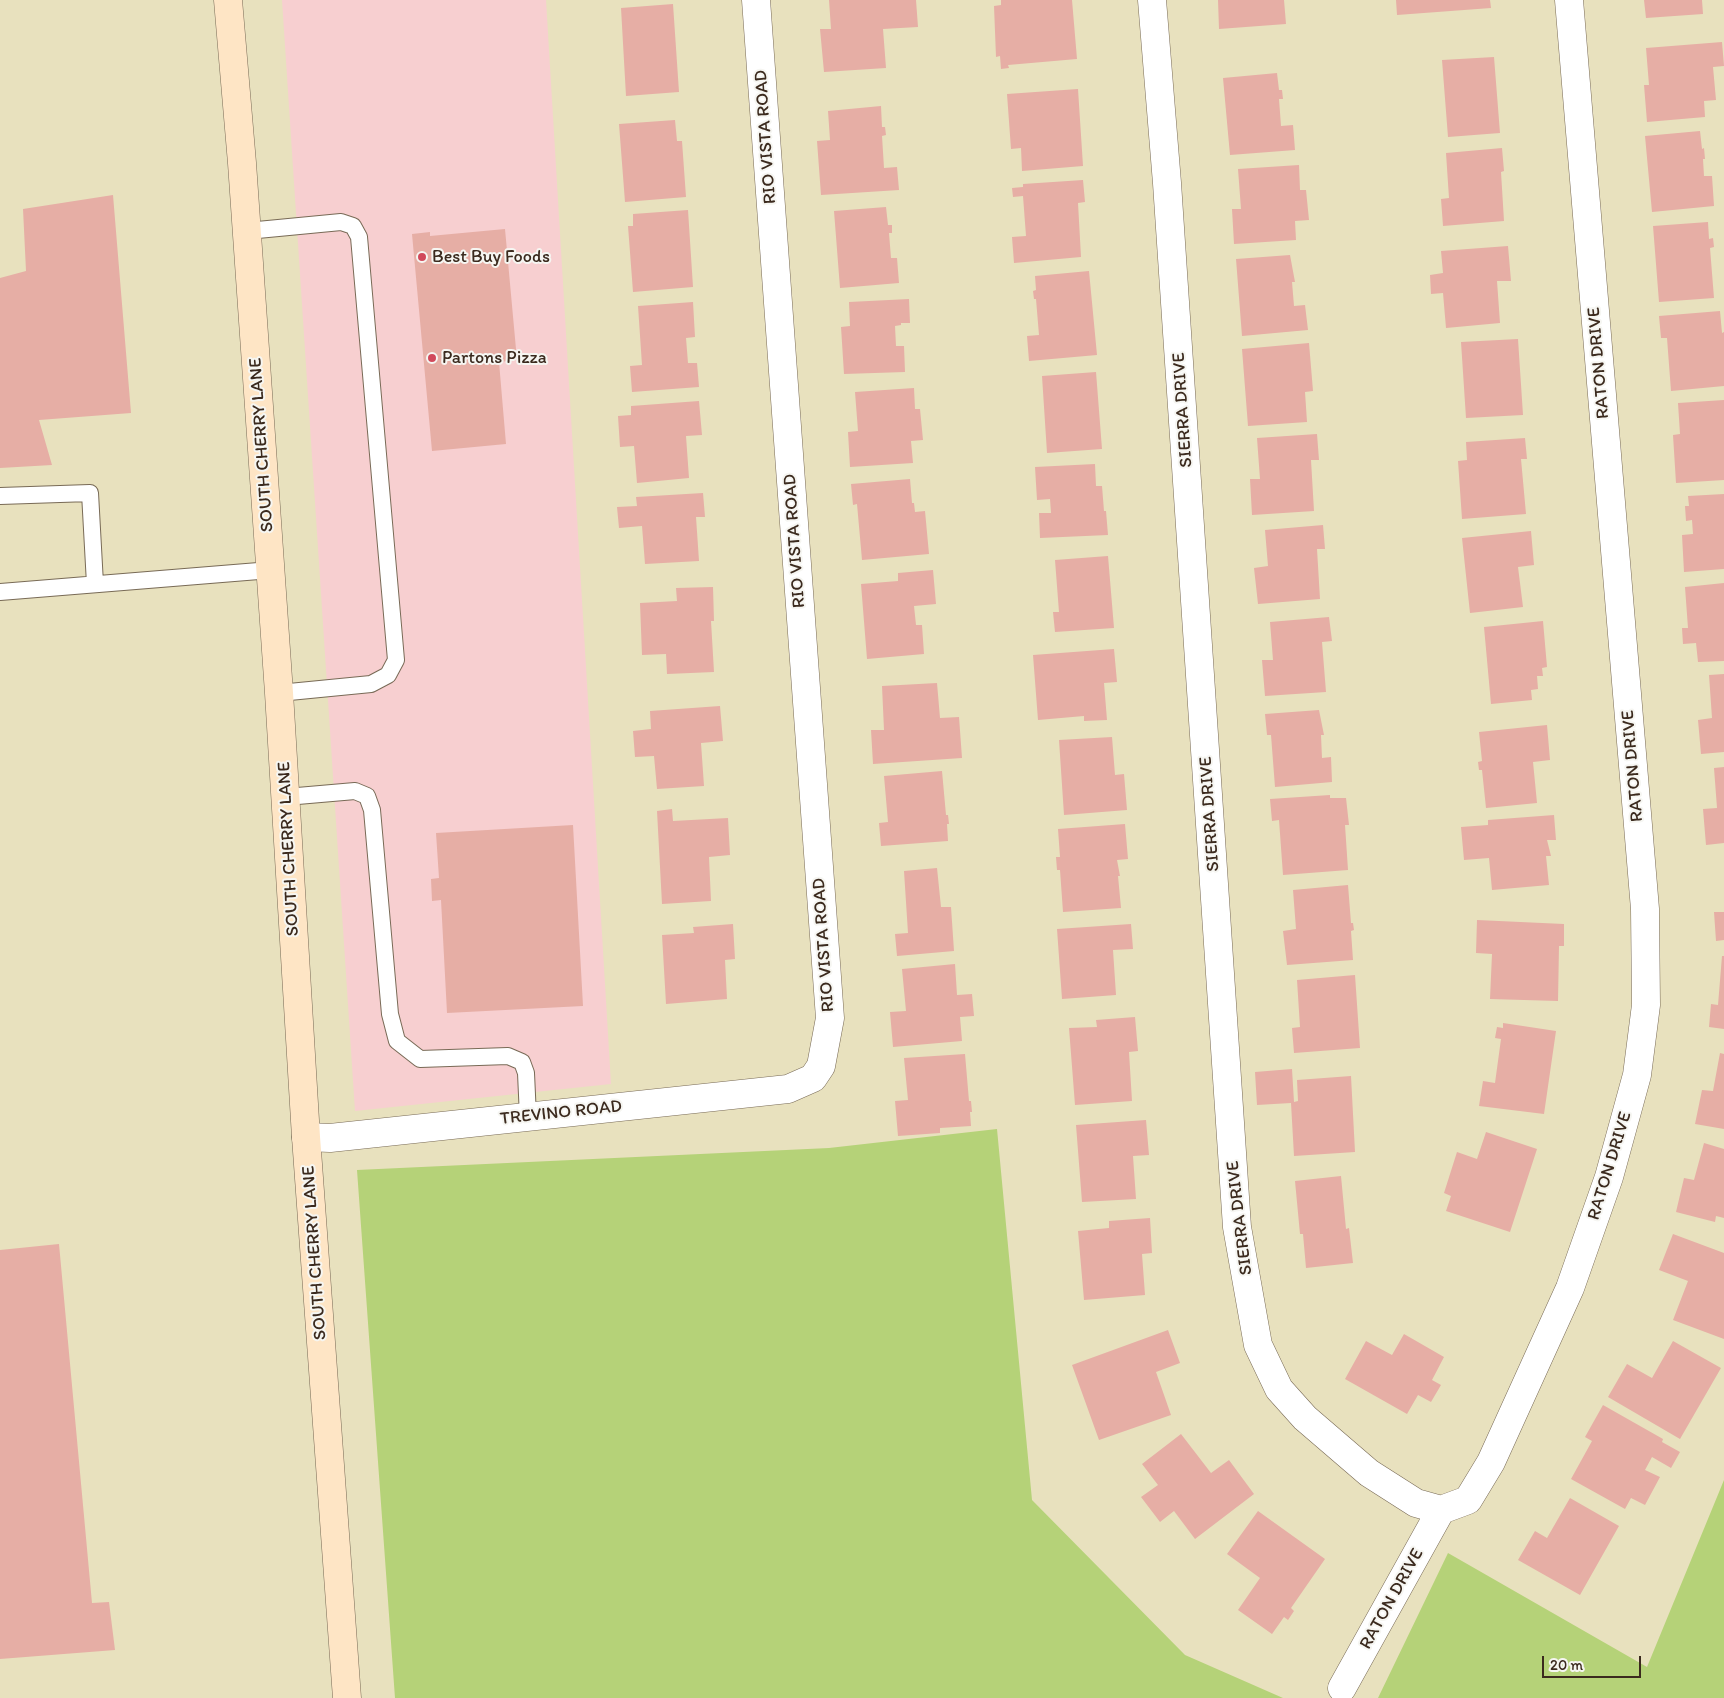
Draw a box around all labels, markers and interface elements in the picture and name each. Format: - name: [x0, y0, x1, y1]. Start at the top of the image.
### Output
- street label: RIO VISTA ROAD: [751, 69, 781, 205]
- place label: Best Buy Foods: [432, 246, 550, 268]
- marker: Best Buy Foods: [416, 251, 428, 263]
- street label: RATON DRIVE: [1583, 306, 1615, 420]
- place label: Partons Pizza: [442, 347, 547, 369]
- marker: Partons Pizza: [426, 352, 438, 364]
- street label: SIERRA DRIVE: [1168, 352, 1198, 468]
- street label: SOUTH CHERRY LANE: [245, 357, 279, 533]
- street label: RIO VISTA ROAD: [780, 473, 810, 609]
- street label: RATON DRIVE: [1617, 709, 1649, 823]
- street label: SIERRA DRIVE: [1195, 756, 1225, 872]
- street label: SOUTH CHERRY LANE: [274, 761, 304, 937]
- street label: RIO VISTA ROAD: [809, 877, 839, 1013]
- street label: TREVINO ROAD: [499, 1096, 623, 1130]
- street label: RATON DRIVE: [1583, 1109, 1637, 1223]
- street label: SIERRA DRIVE: [1222, 1160, 1258, 1276]
- street label: SOUTH CHERRY LANE: [298, 1165, 332, 1341]
- street label: RATON DRIVE: [1355, 1545, 1429, 1653]
- scale bar: [1544, 1646, 1643, 1678]
- text: 20 m: [1550, 1656, 1583, 1674]

